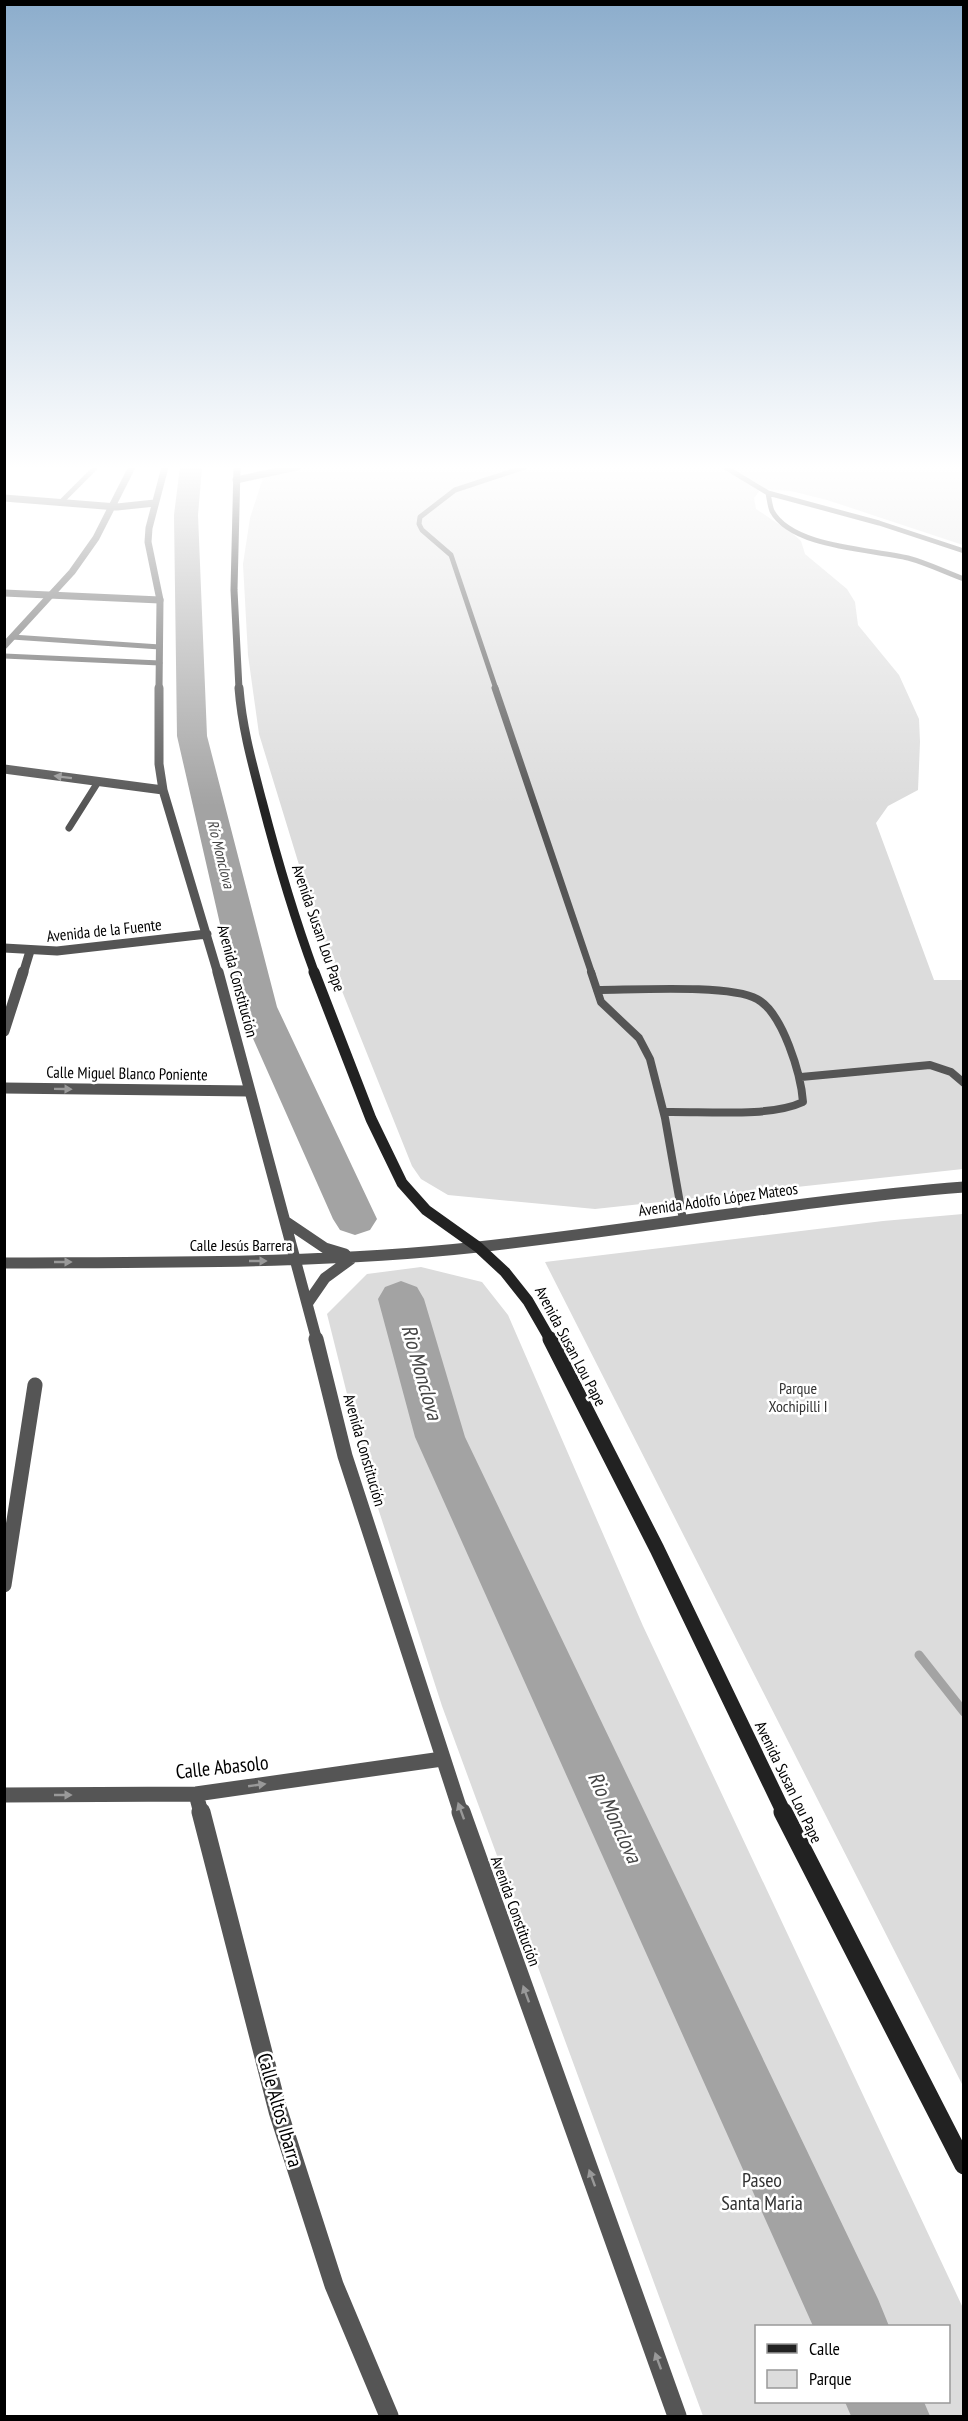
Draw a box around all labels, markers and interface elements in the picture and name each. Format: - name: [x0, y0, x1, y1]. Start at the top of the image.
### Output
- one-way arrow: [54, 773, 73, 782]
- water label: Río Monclova: [203, 818, 239, 891]
- street label: Avenida Susan Lou Pape: [288, 862, 350, 994]
- street label: Avenida de la Fuente: [45, 914, 163, 946]
- street label: Avenida Constitución: [213, 923, 263, 1039]
- street label: Calle Miguel Blanco Poniente: [46, 1062, 208, 1084]
- one-way arrow: [53, 1084, 72, 1094]
- street label: Avenida Adolfo López Mateos: [637, 1178, 799, 1220]
- street label: Calle Jesús Barrera: [190, 1235, 292, 1255]
- one-way arrow: [248, 1256, 267, 1266]
- one-way arrow: [53, 1257, 72, 1267]
- street label: Avenida Susan Lou Pape: [531, 1283, 611, 1409]
- water label: Rio Monclova: [396, 1321, 449, 1424]
- park label: Parque Xochipilli I: [769, 1378, 827, 1416]
- street label: Avenida Constitución: [339, 1392, 391, 1508]
- street label: Avenida Susan Lou Pape: [751, 1718, 827, 1846]
- street label: Calle Abasolo: [174, 1749, 270, 1785]
- water label: Rio Monclova: [582, 1767, 649, 1868]
- one-way arrow: [248, 1781, 267, 1790]
- one-way arrow: [53, 1790, 72, 1800]
- one-way arrow: [455, 1802, 465, 1820]
- street label: Avenida Constitución: [487, 1853, 545, 1969]
- one-way arrow: [521, 1985, 531, 2003]
- street label: Calle Altos Ibarra: [251, 2050, 309, 2170]
- park label: Paseo Santa Maria: [721, 2167, 803, 2216]
- one-way arrow: [587, 2169, 597, 2187]
- legend: [755, 2325, 950, 2403]
- text: Calle: [809, 2337, 840, 2360]
- one-way arrow: [652, 2352, 662, 2370]
- text: Parque: [809, 2367, 852, 2390]

